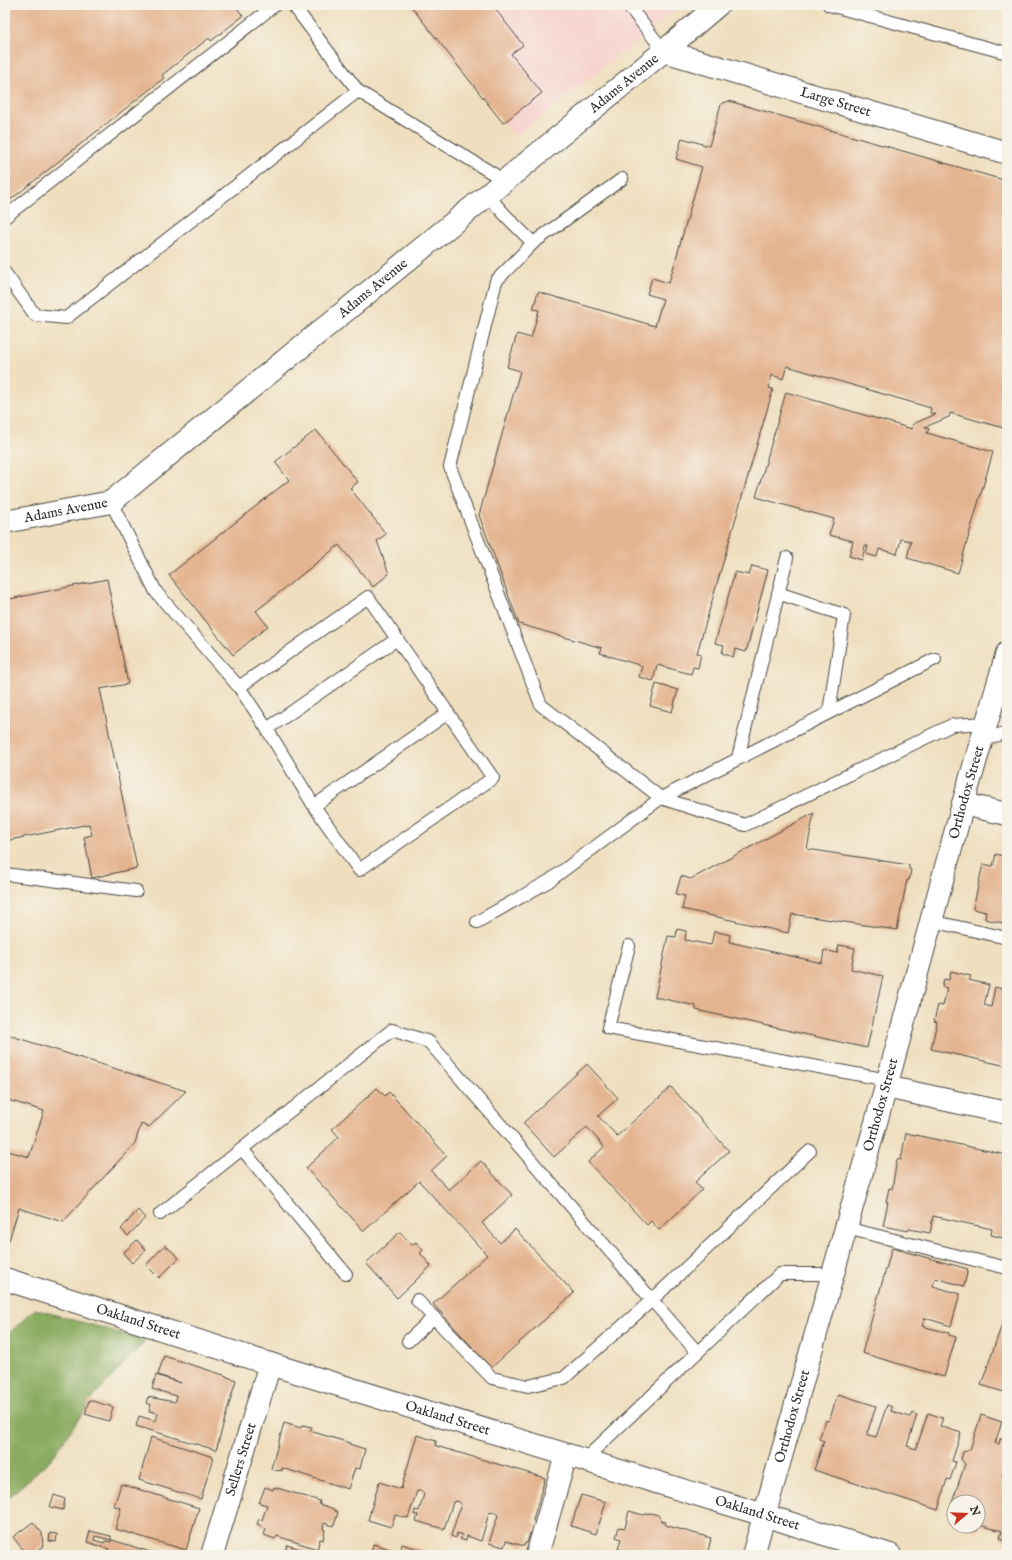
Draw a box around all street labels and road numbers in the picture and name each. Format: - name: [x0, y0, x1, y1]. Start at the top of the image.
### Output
- street label: Adams Avenue: [585, 49, 663, 118]
- street label: Large Street: [798, 83, 873, 121]
- street label: Adams Avenue: [334, 254, 412, 323]
- street label: Adams Avenue: [22, 494, 110, 527]
- street label: Orthodox Street: [945, 743, 989, 841]
- street label: Orthodox Street: [859, 1056, 902, 1154]
- street label: Oakland Street: [94, 1300, 183, 1344]
- street label: Orthodox Street: [771, 1368, 814, 1465]
- street label: Oakland Street: [403, 1397, 492, 1440]
- street label: Sellers Street: [221, 1420, 261, 1498]
- street label: Oakland Street: [713, 1492, 802, 1535]

